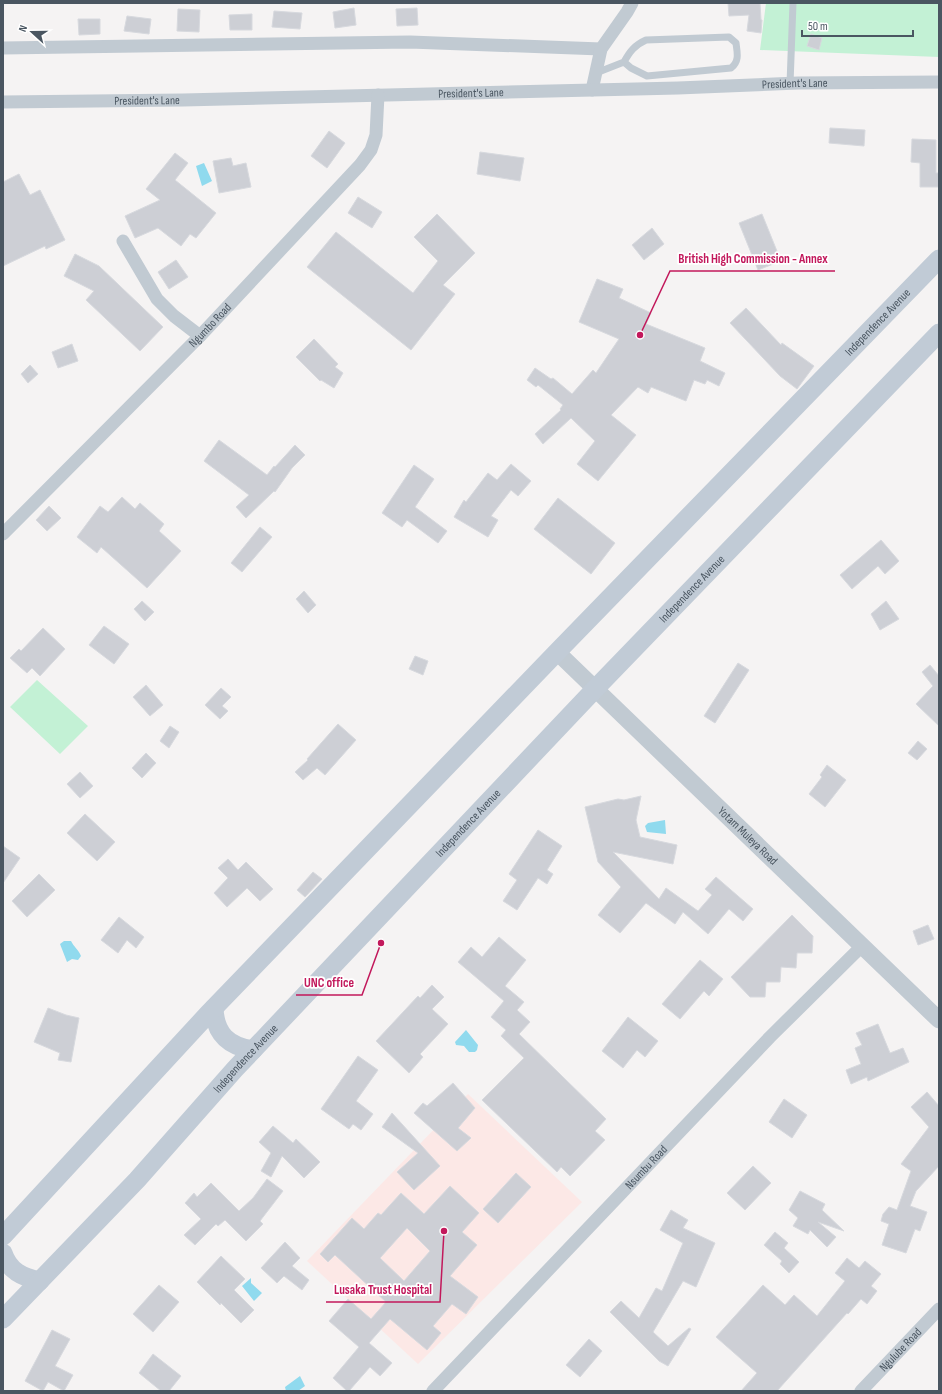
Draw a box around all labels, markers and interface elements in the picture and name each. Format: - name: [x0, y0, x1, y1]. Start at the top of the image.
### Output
- north arrow: [12, 12, 52, 52]
- scale bar: [802, 12, 913, 38]
- text: 50 m: [808, 19, 828, 34]
- text: N: [16, 23, 30, 34]
- street label: President's Lane: [762, 75, 828, 92]
- street label: President's Lane: [438, 85, 504, 101]
- street label: President's Lane: [114, 93, 180, 108]
- callout: British High Commission - Annex: [670, 246, 835, 271]
- text: British High Commission - Annex: [678, 251, 828, 267]
- street label: Independence Avenue: [841, 285, 914, 359]
- street label: Ngumbo Road: [185, 300, 235, 351]
- street label: Independence Avenue: [656, 552, 728, 626]
- street label: Independence Avenue: [432, 786, 504, 860]
- street label: Yotam Muleya Road: [715, 804, 781, 868]
- callout: UNC office: [296, 970, 362, 995]
- text: UNC office: [304, 975, 354, 991]
- street label: Independence Avenue: [210, 1021, 281, 1096]
- street label: Nsumbu Road: [622, 1142, 670, 1192]
- callout: Lusaka Trust Hospital: [326, 1277, 440, 1302]
- text: Lusaka Trust Hospital: [334, 1282, 432, 1298]
- street label: Ngulube Road: [876, 1325, 925, 1375]

